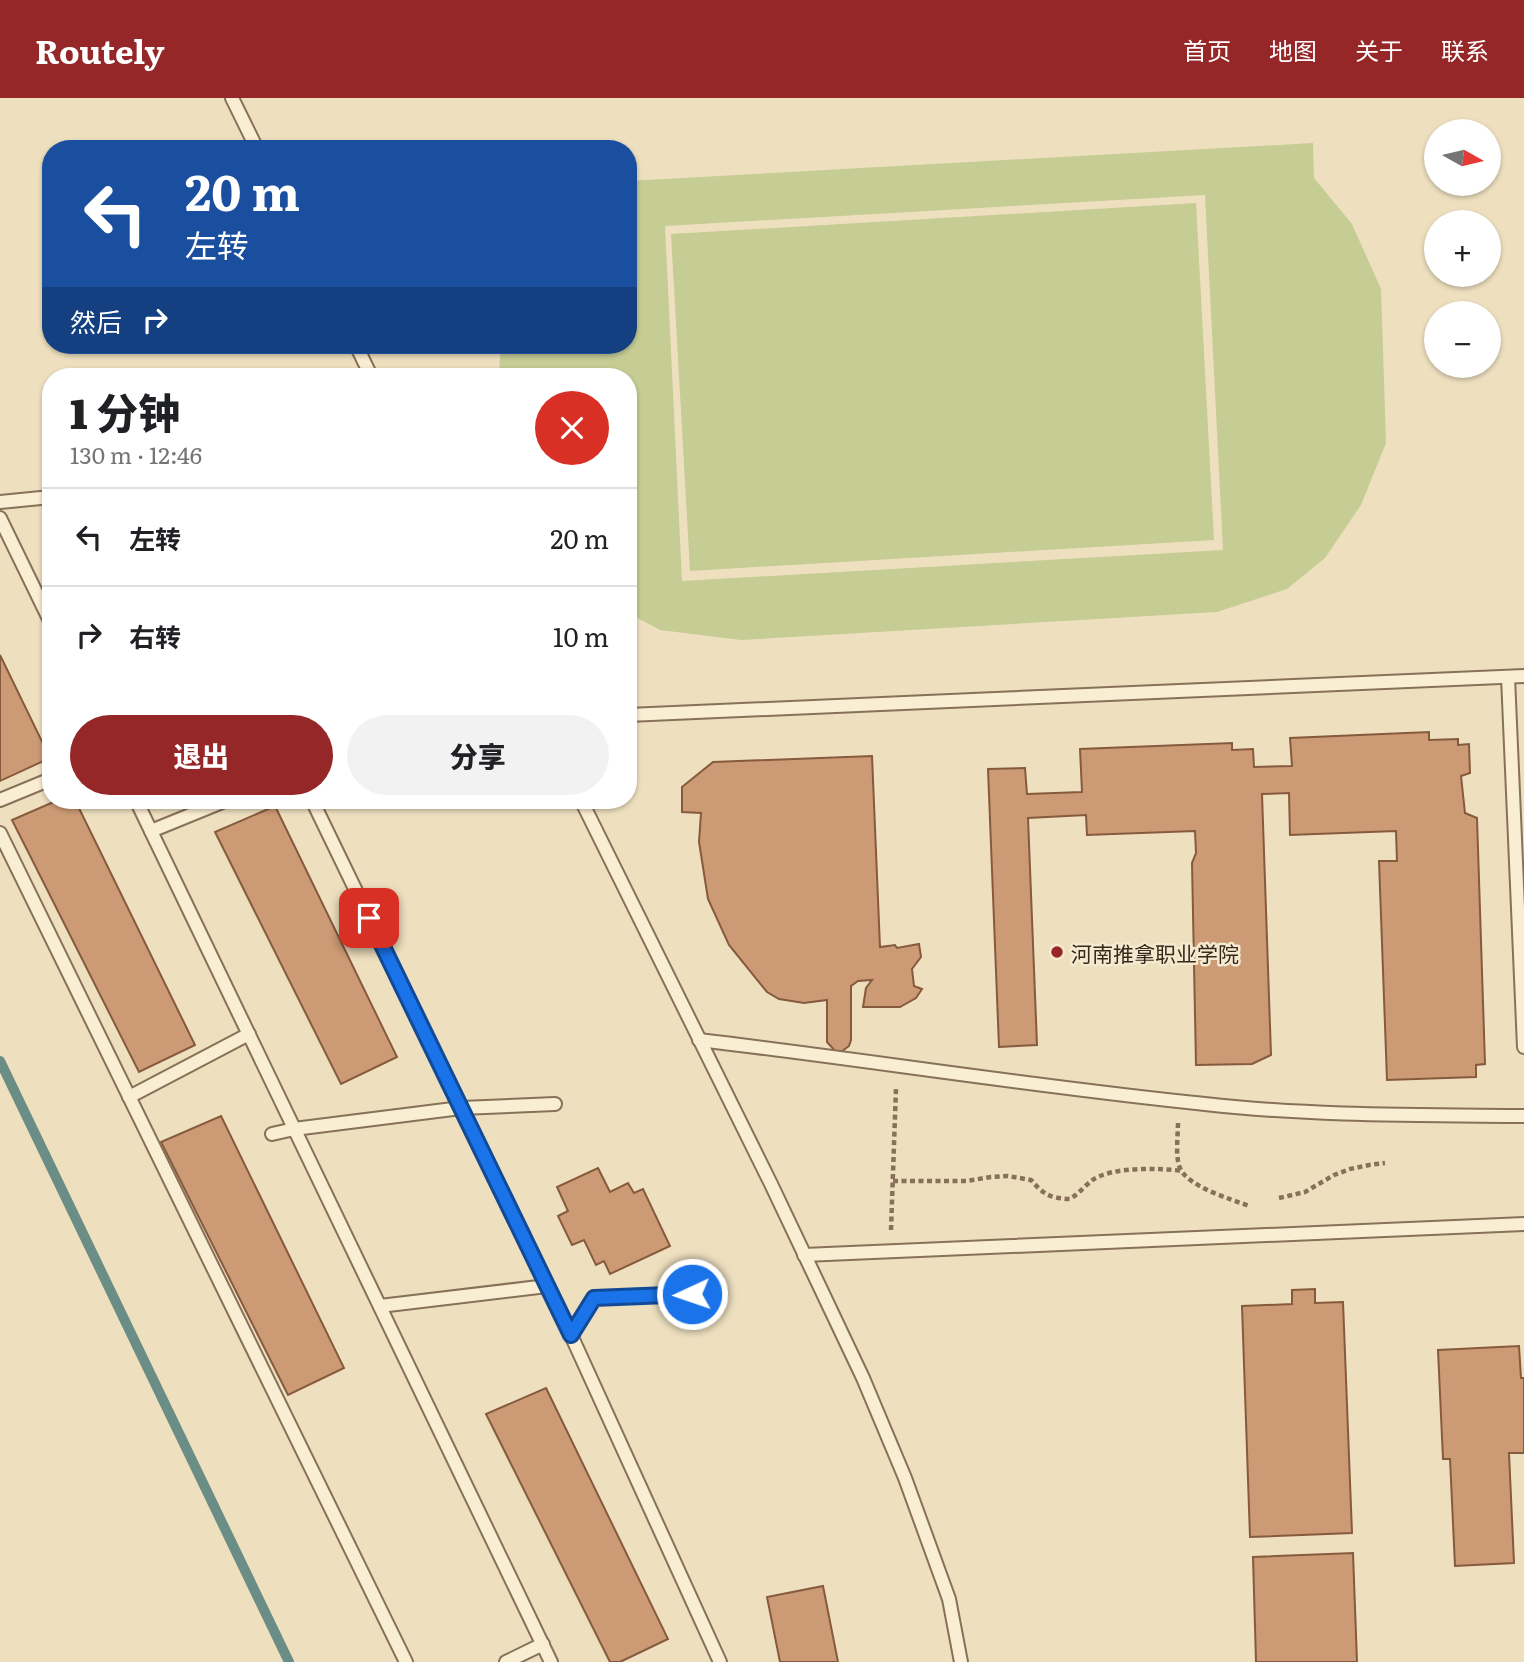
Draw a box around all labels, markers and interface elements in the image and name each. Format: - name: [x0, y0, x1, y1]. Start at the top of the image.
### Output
- text: Routely: [35, 25, 164, 74]
- text: 首页: [1183, 32, 1231, 67]
- text: 地图: [1269, 32, 1317, 67]
- text: 关于: [1355, 32, 1403, 67]
- text: 联系: [1441, 32, 1489, 67]
- north arrow: [1424, 119, 1502, 196]
- map controls: [1424, 119, 1501, 378]
- text: 20 m: [185, 153, 300, 226]
- icon: left: [70, 168, 161, 259]
- button: +: [1424, 210, 1501, 287]
- text: 左转: [185, 220, 249, 268]
- text: 然后: [70, 301, 122, 340]
- icon: right: [136, 301, 174, 339]
- button: −: [1424, 301, 1501, 378]
- text: 1 分钟: [70, 380, 180, 442]
- button: close: [535, 391, 609, 465]
- text: 130 m · 12:46: [70, 437, 202, 471]
- icon: left: [70, 518, 108, 556]
- text: 左转: [129, 518, 181, 557]
- text: 20 m: [550, 518, 609, 557]
- icon: right: [70, 616, 108, 654]
- text: 右转: [129, 616, 181, 655]
- text: 10 m: [553, 616, 609, 655]
- button: 退出: [70, 715, 333, 795]
- button: 分享: [347, 715, 609, 795]
- pin: [339, 888, 399, 948]
- icon: arrive: [350, 899, 388, 937]
- place label: 河南推拿职业学院: [1071, 937, 1239, 968]
- marker: 河南推拿职业学院: [1049, 944, 1065, 960]
- position arrow: [655, 1257, 729, 1331]

